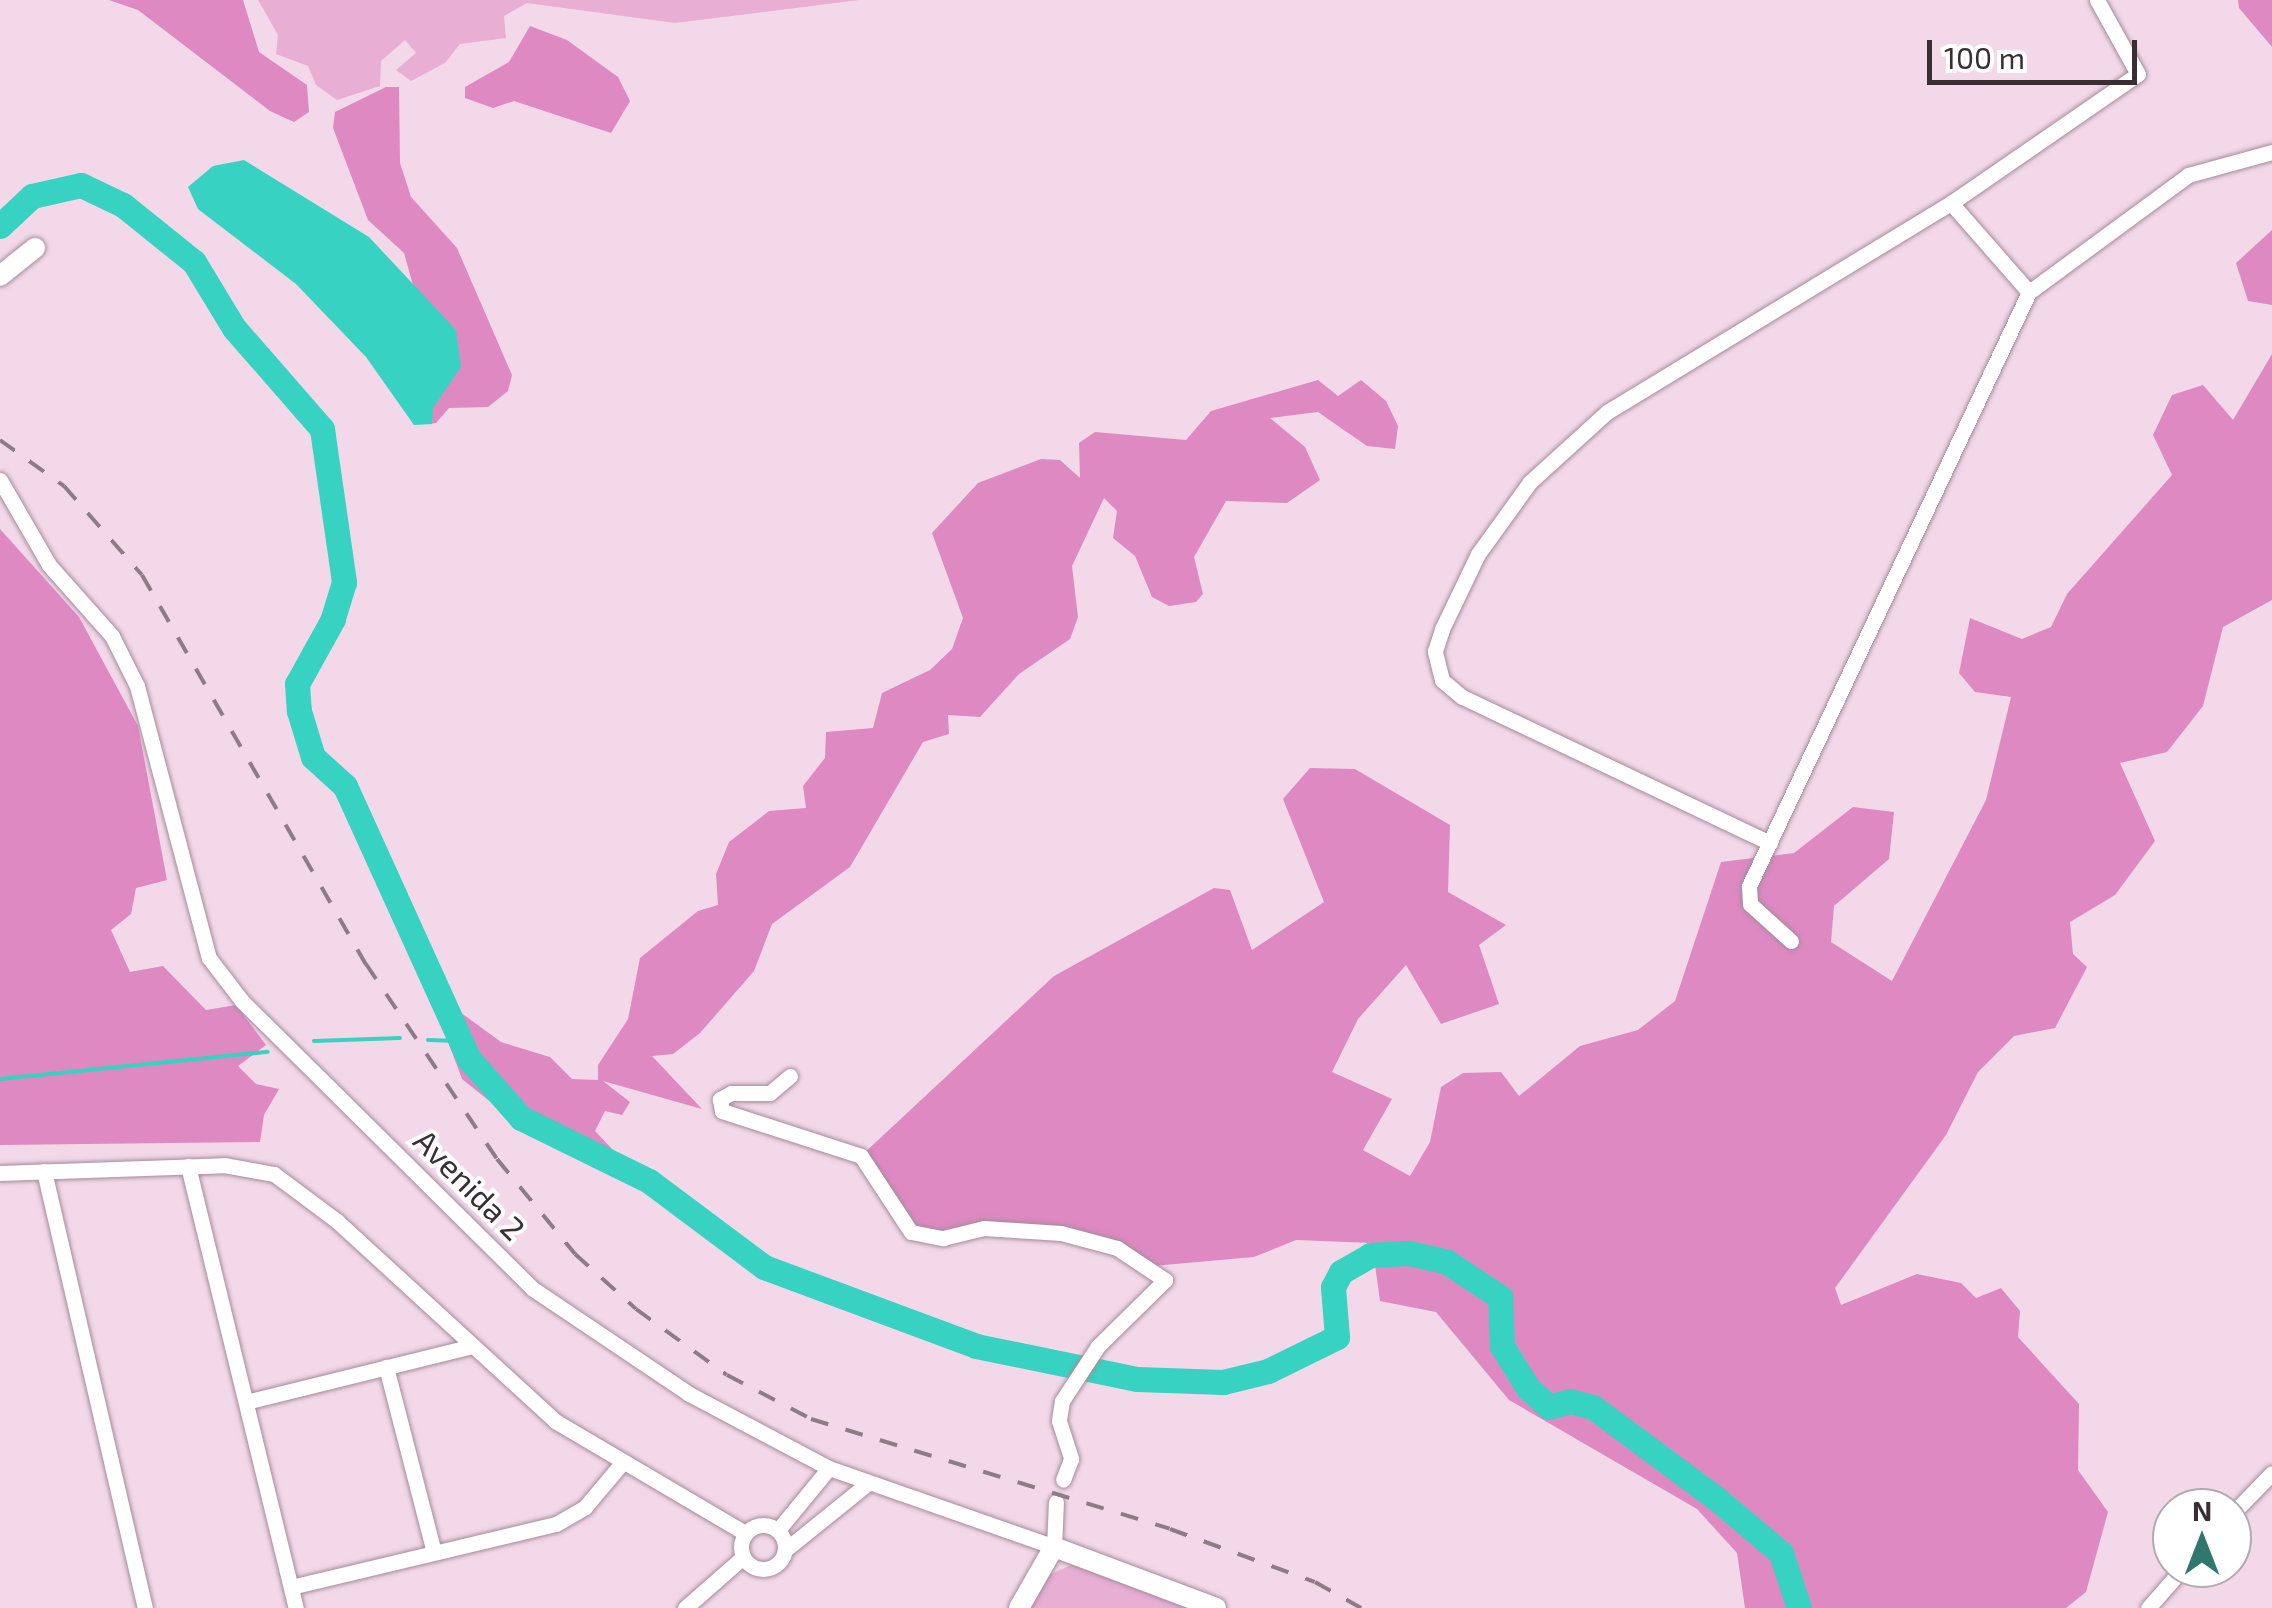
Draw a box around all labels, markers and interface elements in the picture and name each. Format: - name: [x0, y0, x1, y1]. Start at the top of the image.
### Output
- scale bar: [1932, 20, 2142, 82]
- text: 100 m: [1944, 39, 2025, 75]
- street label: Avenida 2: [407, 1121, 533, 1247]
- north arrow: [2152, 1488, 2252, 1588]
- text: N: [2192, 1493, 2212, 1527]

